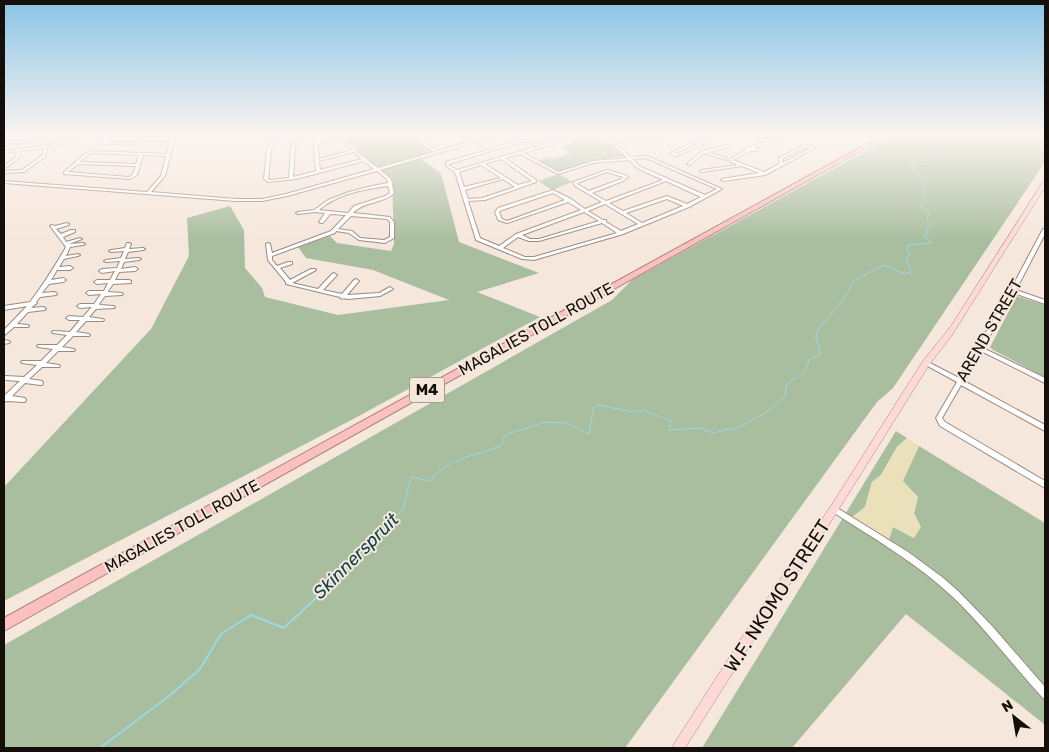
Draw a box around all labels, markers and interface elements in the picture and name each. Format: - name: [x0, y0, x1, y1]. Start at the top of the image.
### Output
- street label: AREND STREET: [952, 275, 1026, 385]
- street label: MAGALIES TOLL ROUTE: [455, 279, 617, 379]
- road number: M4: [410, 378, 444, 402]
- street label: MAGALIES TOLL ROUTE: [101, 476, 263, 576]
- water label: Skinnerspruit: [308, 508, 404, 604]
- street label: W.F. NKOMO STREET: [719, 515, 835, 677]
- north arrow: [989, 692, 1039, 742]
- text: N: [999, 696, 1016, 716]

